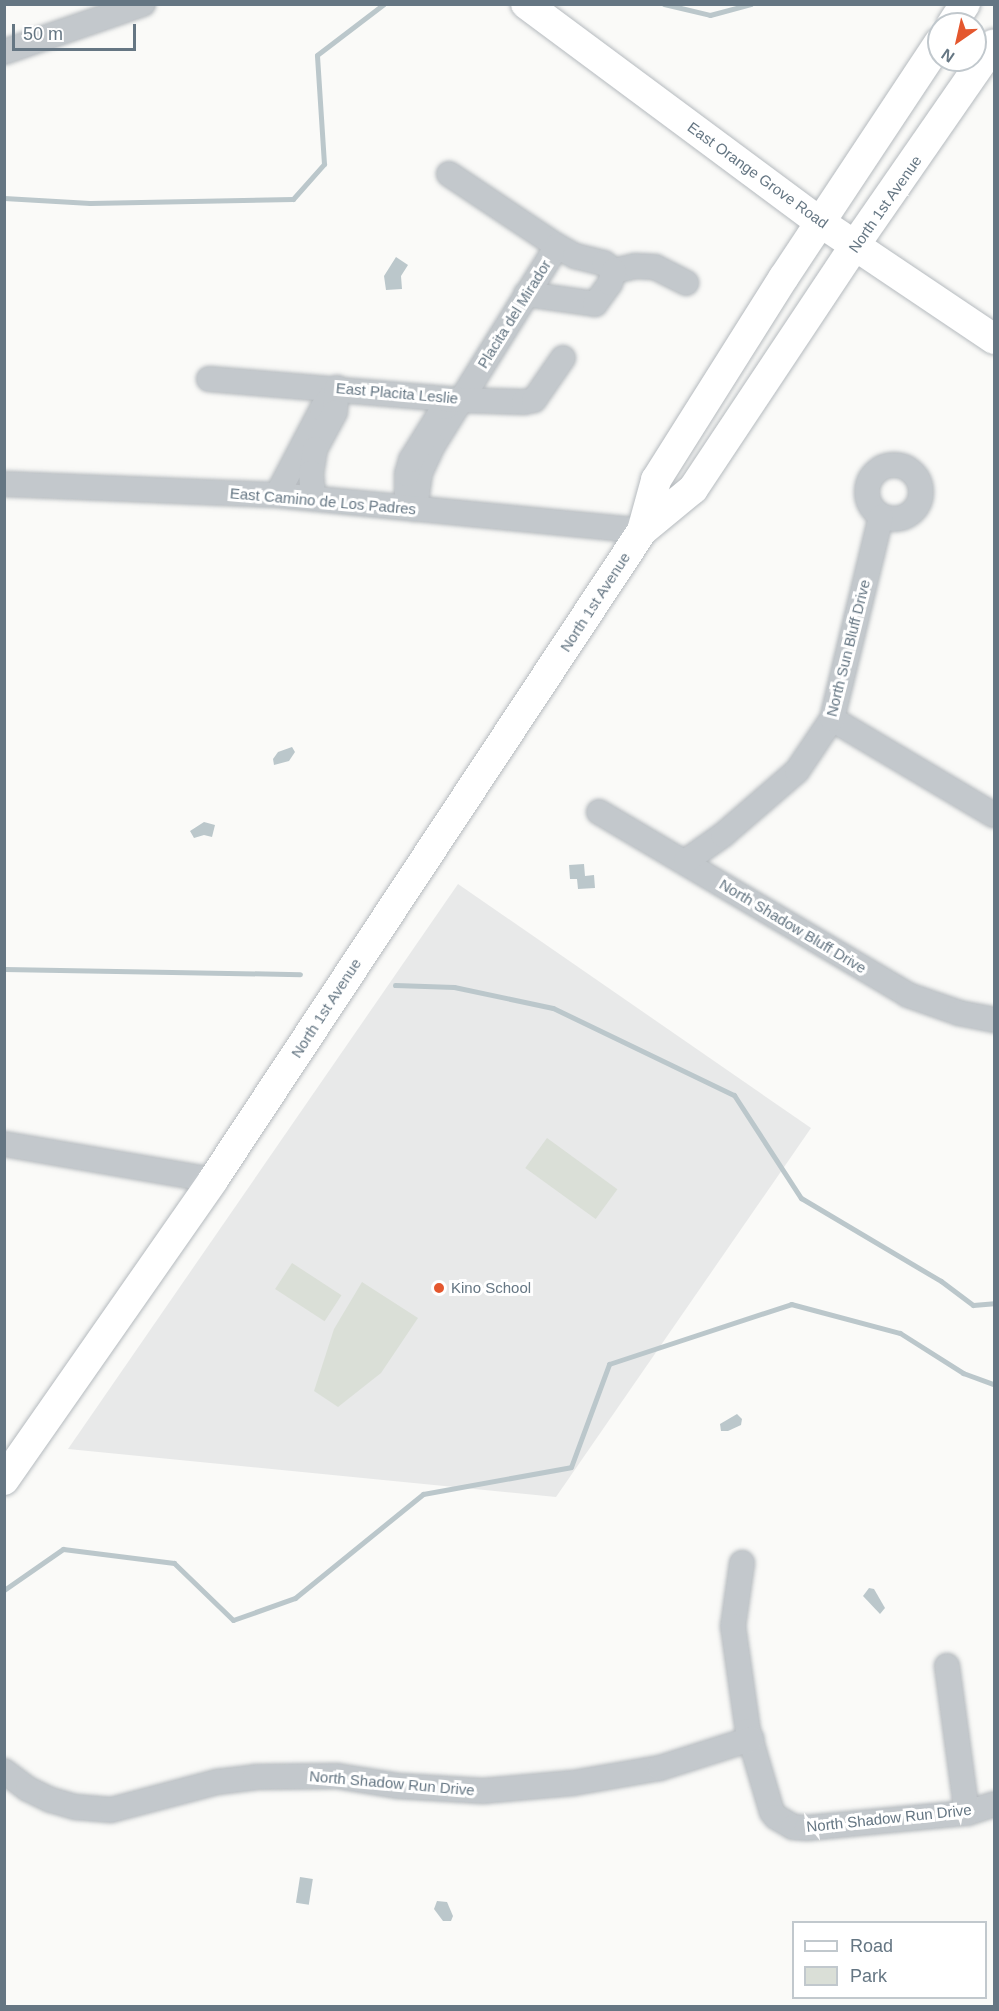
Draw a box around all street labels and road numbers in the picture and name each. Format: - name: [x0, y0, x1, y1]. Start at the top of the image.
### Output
- street label: East Orange Grove Road: [684, 118, 832, 232]
- street label: North 1st Avenue: [844, 151, 926, 257]
- street label: Placita del Mirador: [473, 257, 555, 371]
- street label: East Placita Leslie: [335, 379, 459, 407]
- street label: East Camino de Los Padres: [229, 484, 417, 518]
- street label: North 1st Avenue: [556, 549, 634, 655]
- street label: North Sun Bluff Drive: [822, 578, 874, 718]
- street label: North Shadow Bluff Drive: [716, 875, 870, 977]
- street label: North 1st Avenue: [287, 955, 365, 1061]
- street label: North Shadow Run Drive: [309, 1767, 475, 1799]
- street label: North Shadow Run Drive: [806, 1800, 972, 1836]

